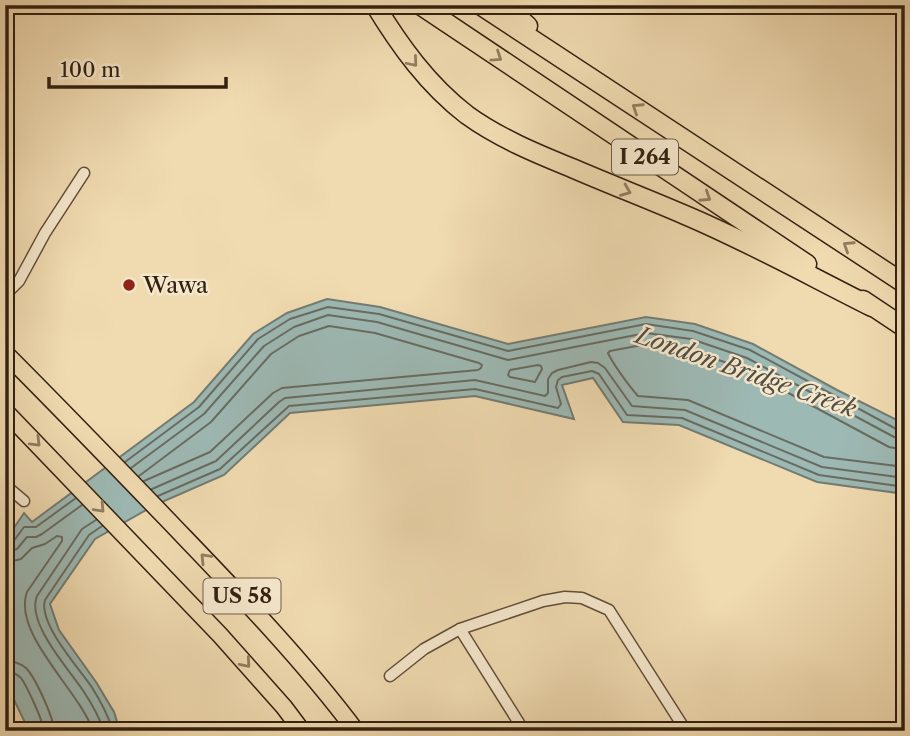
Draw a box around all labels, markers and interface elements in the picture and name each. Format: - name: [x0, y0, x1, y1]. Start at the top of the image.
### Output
- scale bar: [49, 46, 226, 90]
- one-way arrow: [489, 49, 502, 61]
- one-way arrow: [405, 54, 418, 66]
- text: 100 m: [60, 57, 121, 82]
- one-way arrow: [632, 104, 645, 117]
- road number: I 264: [612, 140, 678, 174]
- one-way arrow: [619, 182, 631, 196]
- one-way arrow: [699, 189, 712, 202]
- one-way arrow: [842, 242, 855, 255]
- place label: Wawa: [142, 271, 209, 299]
- marker: Wawa: [121, 277, 137, 293]
- water label: London Bridge Creek: [630, 319, 861, 423]
- one-way arrow: [28, 434, 41, 447]
- one-way arrow: [91, 500, 104, 513]
- one-way arrow: [200, 553, 213, 566]
- road number: US 58: [204, 578, 280, 614]
- one-way arrow: [238, 655, 250, 668]

